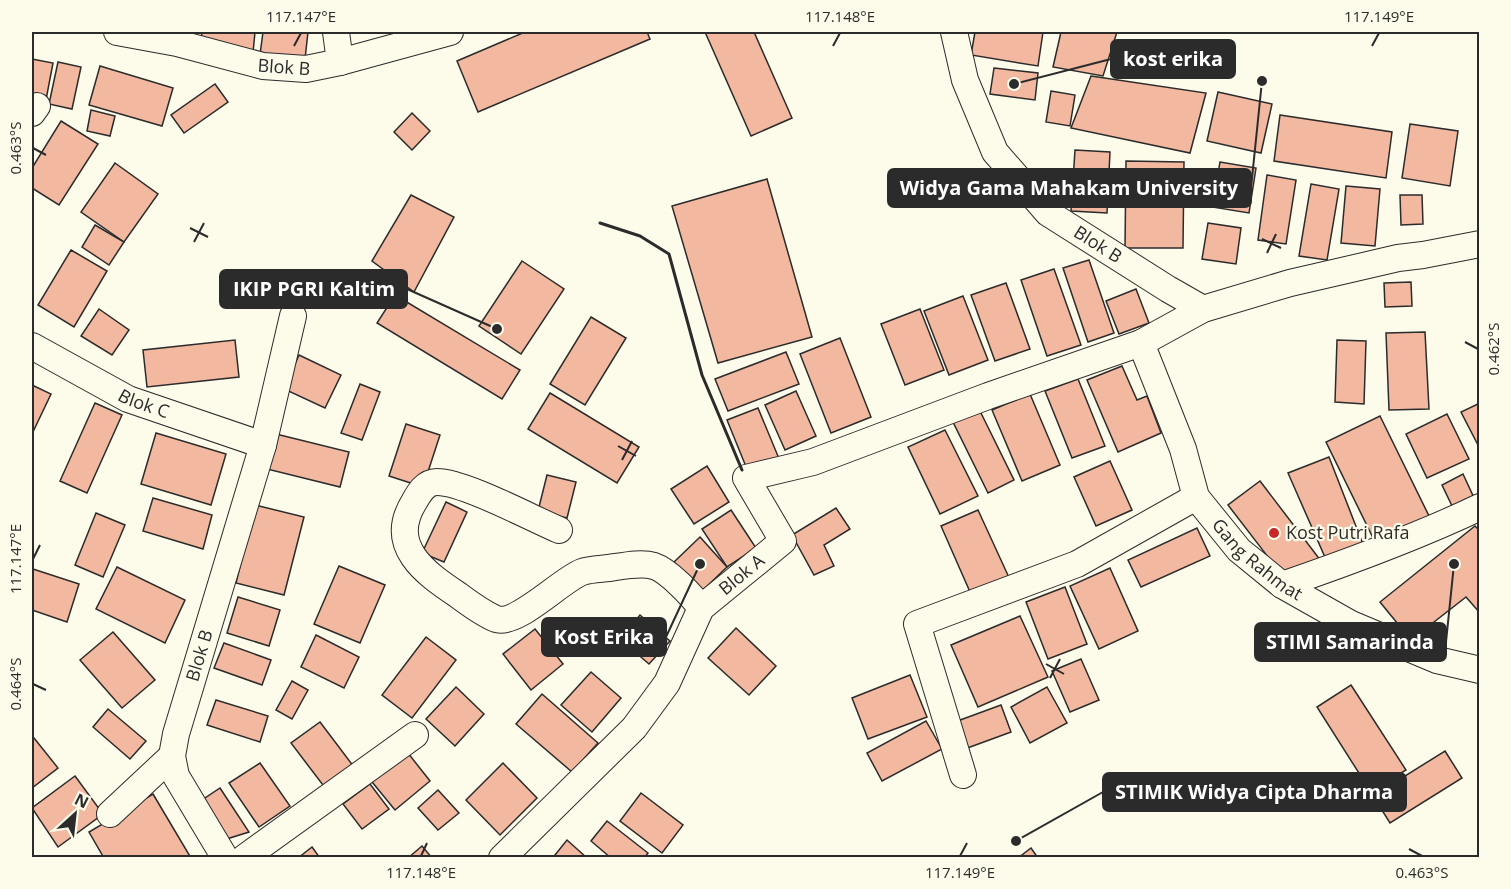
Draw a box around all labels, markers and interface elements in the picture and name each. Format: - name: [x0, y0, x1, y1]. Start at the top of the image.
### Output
- text: 117.147°E: [266, 6, 336, 26]
- text: 117.148°E: [805, 6, 875, 26]
- text: 117.149°E: [1344, 6, 1414, 26]
- callout: kost erika: [1111, 40, 1235, 78]
- text: kost erika: [1123, 45, 1223, 72]
- street label: Blok B: [257, 53, 311, 80]
- text: 0.463°S: [5, 122, 25, 174]
- callout: Widya Gama Mahakam University: [888, 169, 1251, 207]
- text: Widya Gama Mahakam University: [900, 174, 1239, 201]
- street label: Blok B: [1070, 219, 1127, 268]
- callout: IKIP PGRI Kaltim: [220, 270, 407, 308]
- text: IKIP PGRI Kaltim: [233, 275, 395, 302]
- text: 0.462°S: [1483, 323, 1503, 375]
- street label: Blok C: [114, 383, 173, 423]
- street label: Gang Rahmat: [1207, 513, 1307, 605]
- place label: Kost Putri Rafa: [1286, 520, 1410, 544]
- text: 117.147°E: [5, 524, 25, 594]
- marker: Kost Putri Rafa: [1267, 526, 1281, 540]
- street label: Blok A: [713, 548, 770, 600]
- callout: Kost Erika: [542, 618, 666, 656]
- text: Kost Erika: [554, 623, 654, 650]
- callout: STIMI Samarinda: [1255, 623, 1446, 661]
- street label: Blok B: [179, 627, 218, 684]
- text: STIMI Samarinda: [1266, 628, 1434, 655]
- text: 0.464°S: [5, 658, 25, 710]
- callout: STIMIK Widya Cipta Dharma: [1103, 773, 1406, 811]
- text: STIMIK Widya Cipta Dharma: [1115, 778, 1393, 805]
- north arrow: [45, 784, 105, 844]
- text: N: [71, 788, 93, 813]
- text: 117.148°E: [386, 862, 456, 882]
- text: 117.149°E: [925, 862, 995, 882]
- text: 0.463°S: [1396, 862, 1448, 882]

